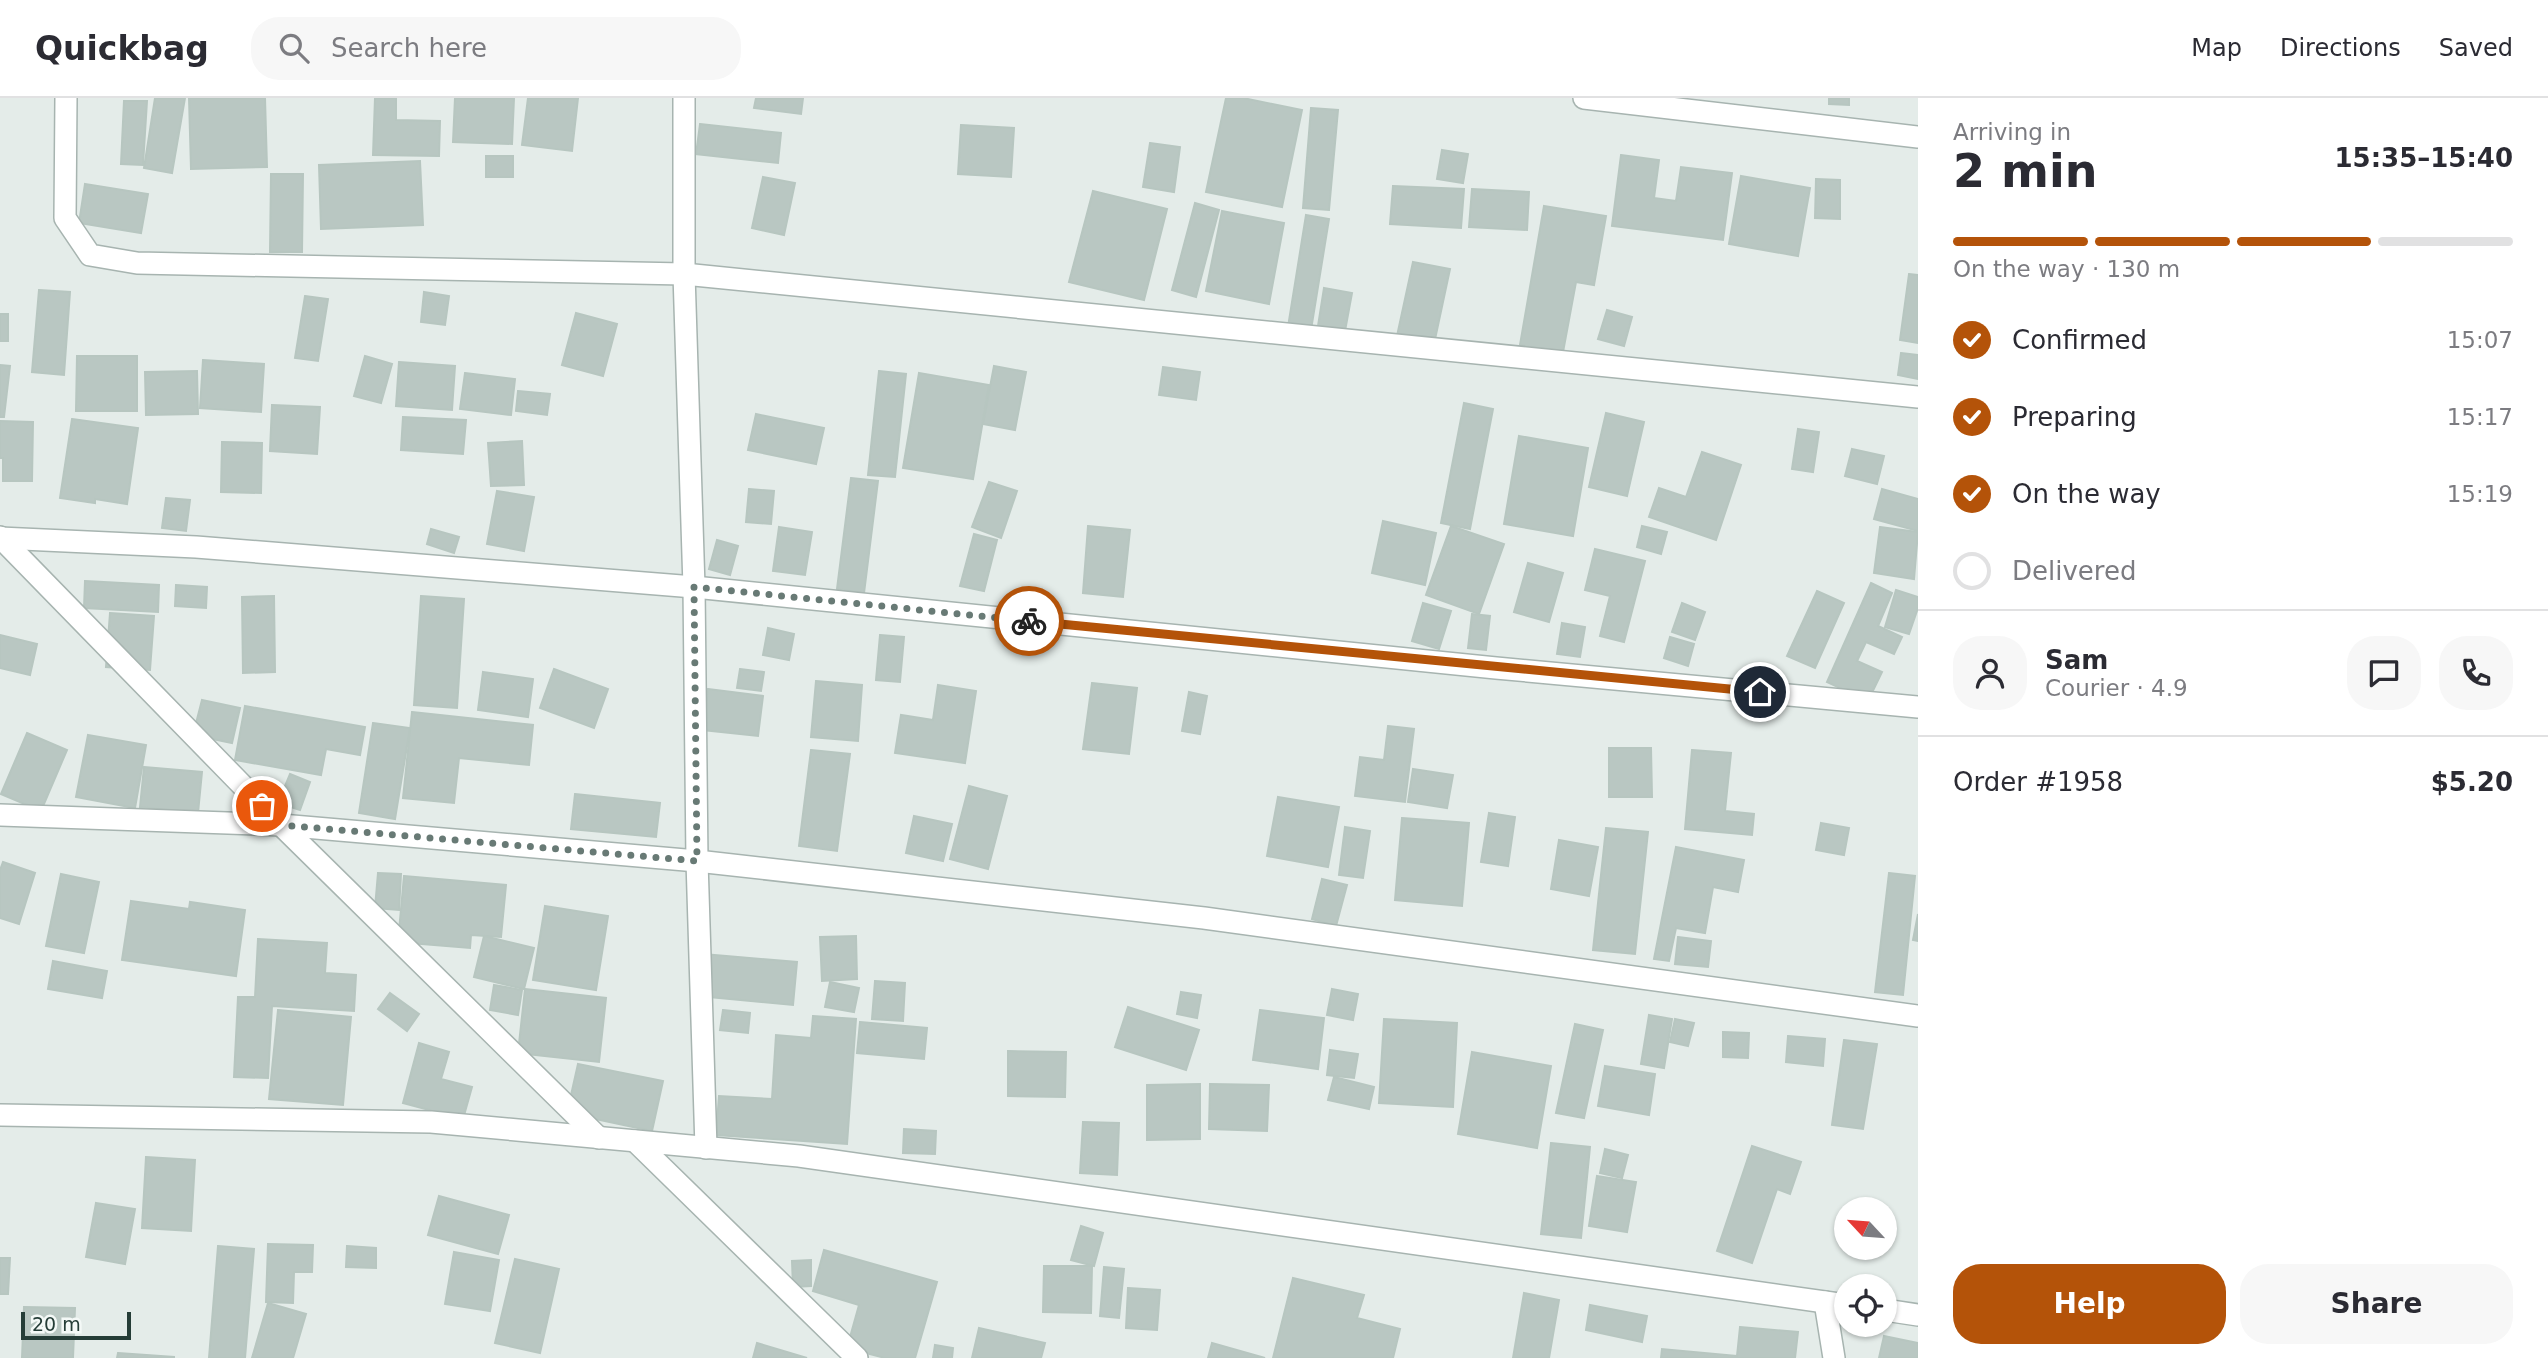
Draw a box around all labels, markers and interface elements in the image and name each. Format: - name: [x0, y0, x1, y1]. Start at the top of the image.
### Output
- search box: [251, 17, 741, 80]
- text: Quickbag: [35, 29, 209, 68]
- icon: search: [275, 29, 313, 67]
- text: Search here: [331, 33, 487, 63]
- text: Map: [2191, 34, 2242, 62]
- text: Directions: [2280, 34, 2401, 62]
- text: Saved: [2439, 34, 2513, 62]
- text: Arriving in: [1953, 119, 2071, 145]
- text: 15:35–15:40: [2334, 143, 2513, 173]
- text: 2 min: [1953, 144, 2097, 198]
- text: On the way · 130 m: [1953, 256, 2180, 282]
- icon: check: [1953, 321, 1991, 359]
- text: Confirmed: [2012, 325, 2147, 355]
- text: 15:07: [2447, 327, 2513, 353]
- icon: check: [1953, 398, 1991, 436]
- text: Preparing: [2012, 402, 2137, 432]
- text: 15:17: [2447, 404, 2513, 430]
- icon: check: [1953, 475, 1991, 513]
- text: On the way: [2012, 479, 2161, 509]
- text: 15:19: [2447, 481, 2513, 507]
- text: Delivered: [2012, 556, 2136, 586]
- courier: [994, 586, 1064, 656]
- icon: bike: [1010, 602, 1048, 640]
- button: person: [1953, 636, 2027, 710]
- button: chat: [2347, 636, 2421, 710]
- button: phone: [2439, 636, 2513, 710]
- text: Sam: [2045, 645, 2108, 675]
- pin: [1730, 662, 1790, 722]
- icon: home: [1741, 673, 1779, 711]
- text: Courier · 4.9: [2045, 675, 2188, 701]
- text: Order #1958: [1953, 767, 2123, 797]
- text: $5.20: [2431, 767, 2513, 797]
- pin: [232, 776, 292, 836]
- icon: bag: [243, 787, 281, 825]
- north arrow: [1834, 1197, 1897, 1260]
- map controls: [1834, 1197, 1897, 1337]
- button: Help: [1953, 1264, 2226, 1344]
- button: Share: [2240, 1264, 2513, 1344]
- button: locate: [1834, 1274, 1897, 1337]
- scale bar: [21, 1309, 131, 1341]
- text: 20 m: [32, 1313, 81, 1335]

